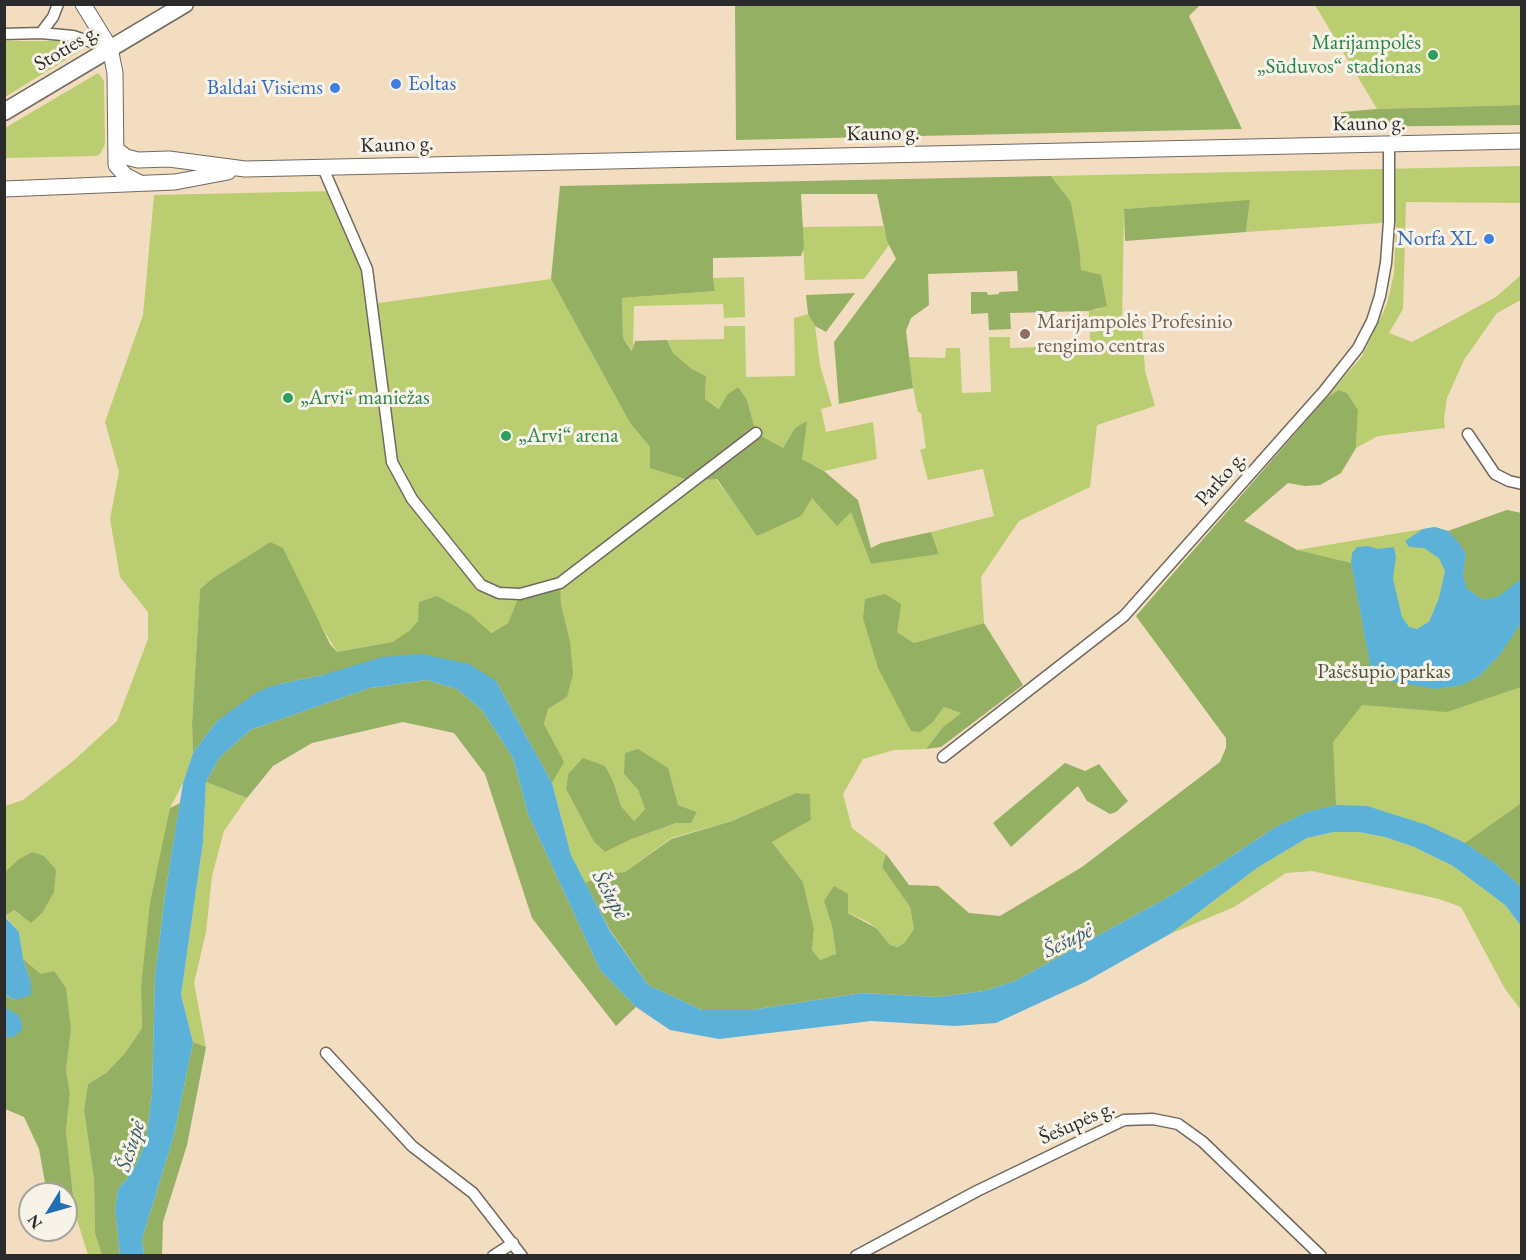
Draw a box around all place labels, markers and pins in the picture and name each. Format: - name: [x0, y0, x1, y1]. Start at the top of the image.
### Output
- place label: Marijampolės „Sūduvos“ stadionas: [1257, 30, 1421, 80]
- marker: Marijampolės „Sūduvos“ stadionas: [1426, 48, 1440, 62]
- place label: Eoltas: [408, 71, 456, 97]
- place label: Baldai Visiems: [207, 75, 323, 101]
- marker: Eoltas: [389, 77, 403, 91]
- marker: Baldai Visiems: [328, 81, 342, 95]
- place label: Norfa XL: [1397, 226, 1477, 252]
- marker: Norfa XL: [1482, 232, 1496, 246]
- place label: Marijampolės Profesinio rengimo centras: [1037, 309, 1233, 359]
- marker: Marijampolės Profesinio rengimo centras: [1018, 327, 1032, 341]
- place label: „Arvi“ maniežas: [300, 385, 430, 411]
- marker: „Arvi“ maniežas: [281, 391, 295, 405]
- place label: „Arvi“ arena: [518, 423, 619, 449]
- marker: „Arvi“ arena: [499, 429, 513, 443]

